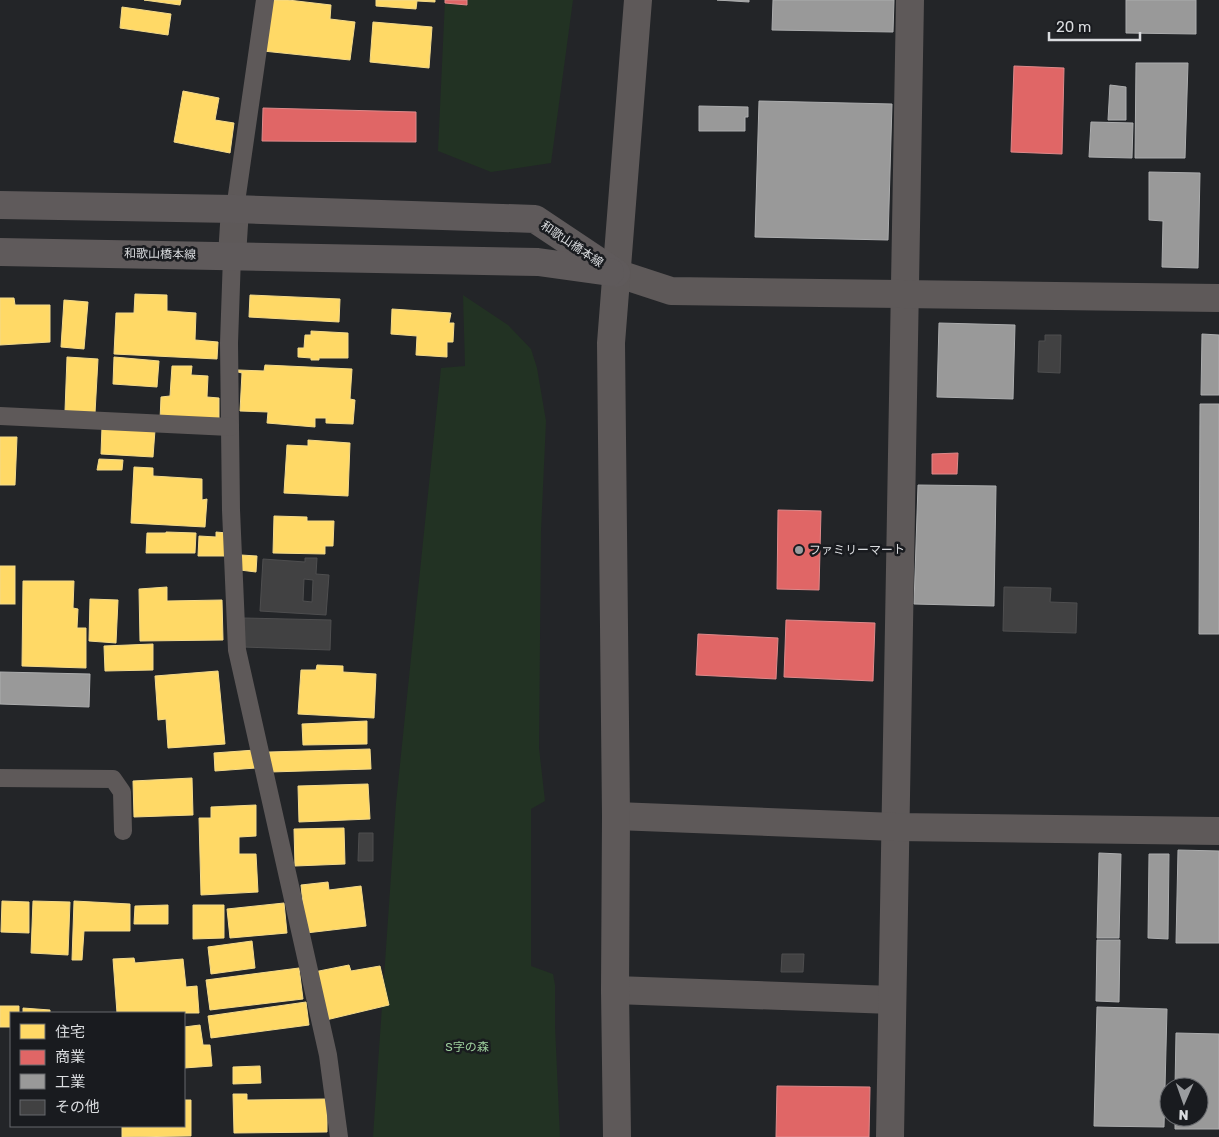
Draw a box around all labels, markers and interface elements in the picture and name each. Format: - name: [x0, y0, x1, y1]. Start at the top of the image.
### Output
- scale bar: [1049, 10, 1140, 42]
- text: 20 m: [1056, 18, 1091, 36]
- street label: 和歌山橋本線: [538, 218, 606, 270]
- street label: 和歌山橋本線: [124, 246, 196, 262]
- place label: ファミリーマート: [809, 543, 905, 557]
- marker: ファミリーマート: [793, 544, 805, 556]
- legend: [10, 1012, 185, 1127]
- text: 住宅: [55, 1023, 85, 1041]
- park label: S字の森: [445, 1040, 489, 1054]
- text: 商業: [55, 1048, 85, 1066]
- text: 工業: [55, 1073, 85, 1091]
- north arrow: [1159, 1077, 1209, 1127]
- text: その他: [55, 1098, 100, 1116]
- text: N: [1178, 1106, 1189, 1123]

